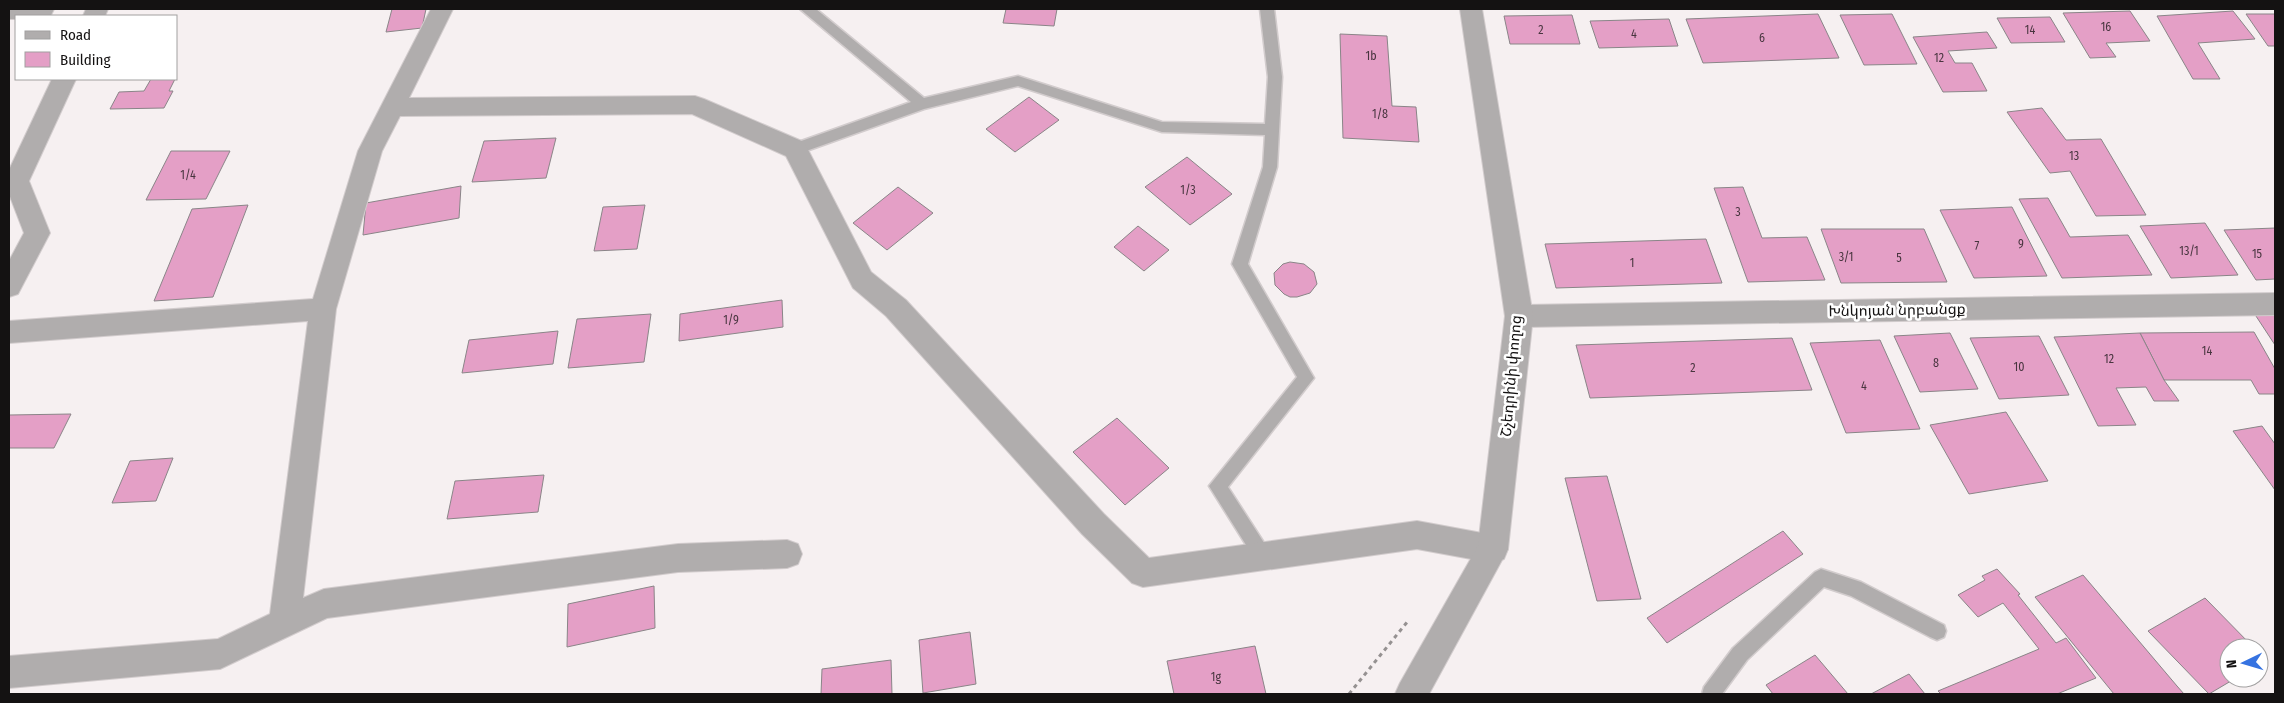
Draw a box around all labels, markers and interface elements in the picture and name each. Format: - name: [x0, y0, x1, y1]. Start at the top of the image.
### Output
- legend: [15, 15, 178, 80]
- house number: 16: [2101, 20, 2111, 34]
- house number: 2: [1538, 23, 1544, 37]
- house number: 14: [2025, 23, 2035, 37]
- text: Road: [60, 26, 91, 44]
- house number: 4: [1631, 27, 1637, 41]
- house number: 6: [1759, 31, 1765, 45]
- house number: 1b: [1365, 49, 1377, 63]
- text: Building: [60, 51, 111, 69]
- house number: 12: [1934, 51, 1944, 65]
- house number: 1/8: [1372, 107, 1388, 121]
- house number: 13: [2069, 149, 2079, 163]
- house number: 1/4: [180, 168, 196, 182]
- house number: 1/3: [1180, 183, 1196, 197]
- house number: 3: [1735, 205, 1741, 219]
- house number: 9: [2018, 237, 2024, 251]
- house number: 7: [1975, 239, 1980, 253]
- house number: 13/1: [2179, 244, 2199, 258]
- house number: 15: [2252, 247, 2263, 261]
- house number: 3/1: [1839, 250, 1853, 264]
- house number: 5: [1896, 251, 1902, 265]
- house number: 1: [1630, 256, 1634, 270]
- street label: Խնկոյան նրբանցք: [1828, 300, 1966, 320]
- house number: 1/9: [723, 313, 739, 327]
- street label: Շչեդրինի փողոց: [1497, 314, 1525, 438]
- house number: 14: [2202, 344, 2212, 358]
- house number: 12: [2104, 352, 2114, 366]
- house number: 8: [1933, 356, 1939, 370]
- house number: 10: [2014, 360, 2024, 374]
- house number: 2: [1690, 361, 1696, 375]
- house number: 4: [1861, 379, 1867, 393]
- north arrow: [2219, 638, 2269, 688]
- text: N: [2223, 659, 2240, 669]
- house number: 1g: [1211, 670, 1222, 684]

